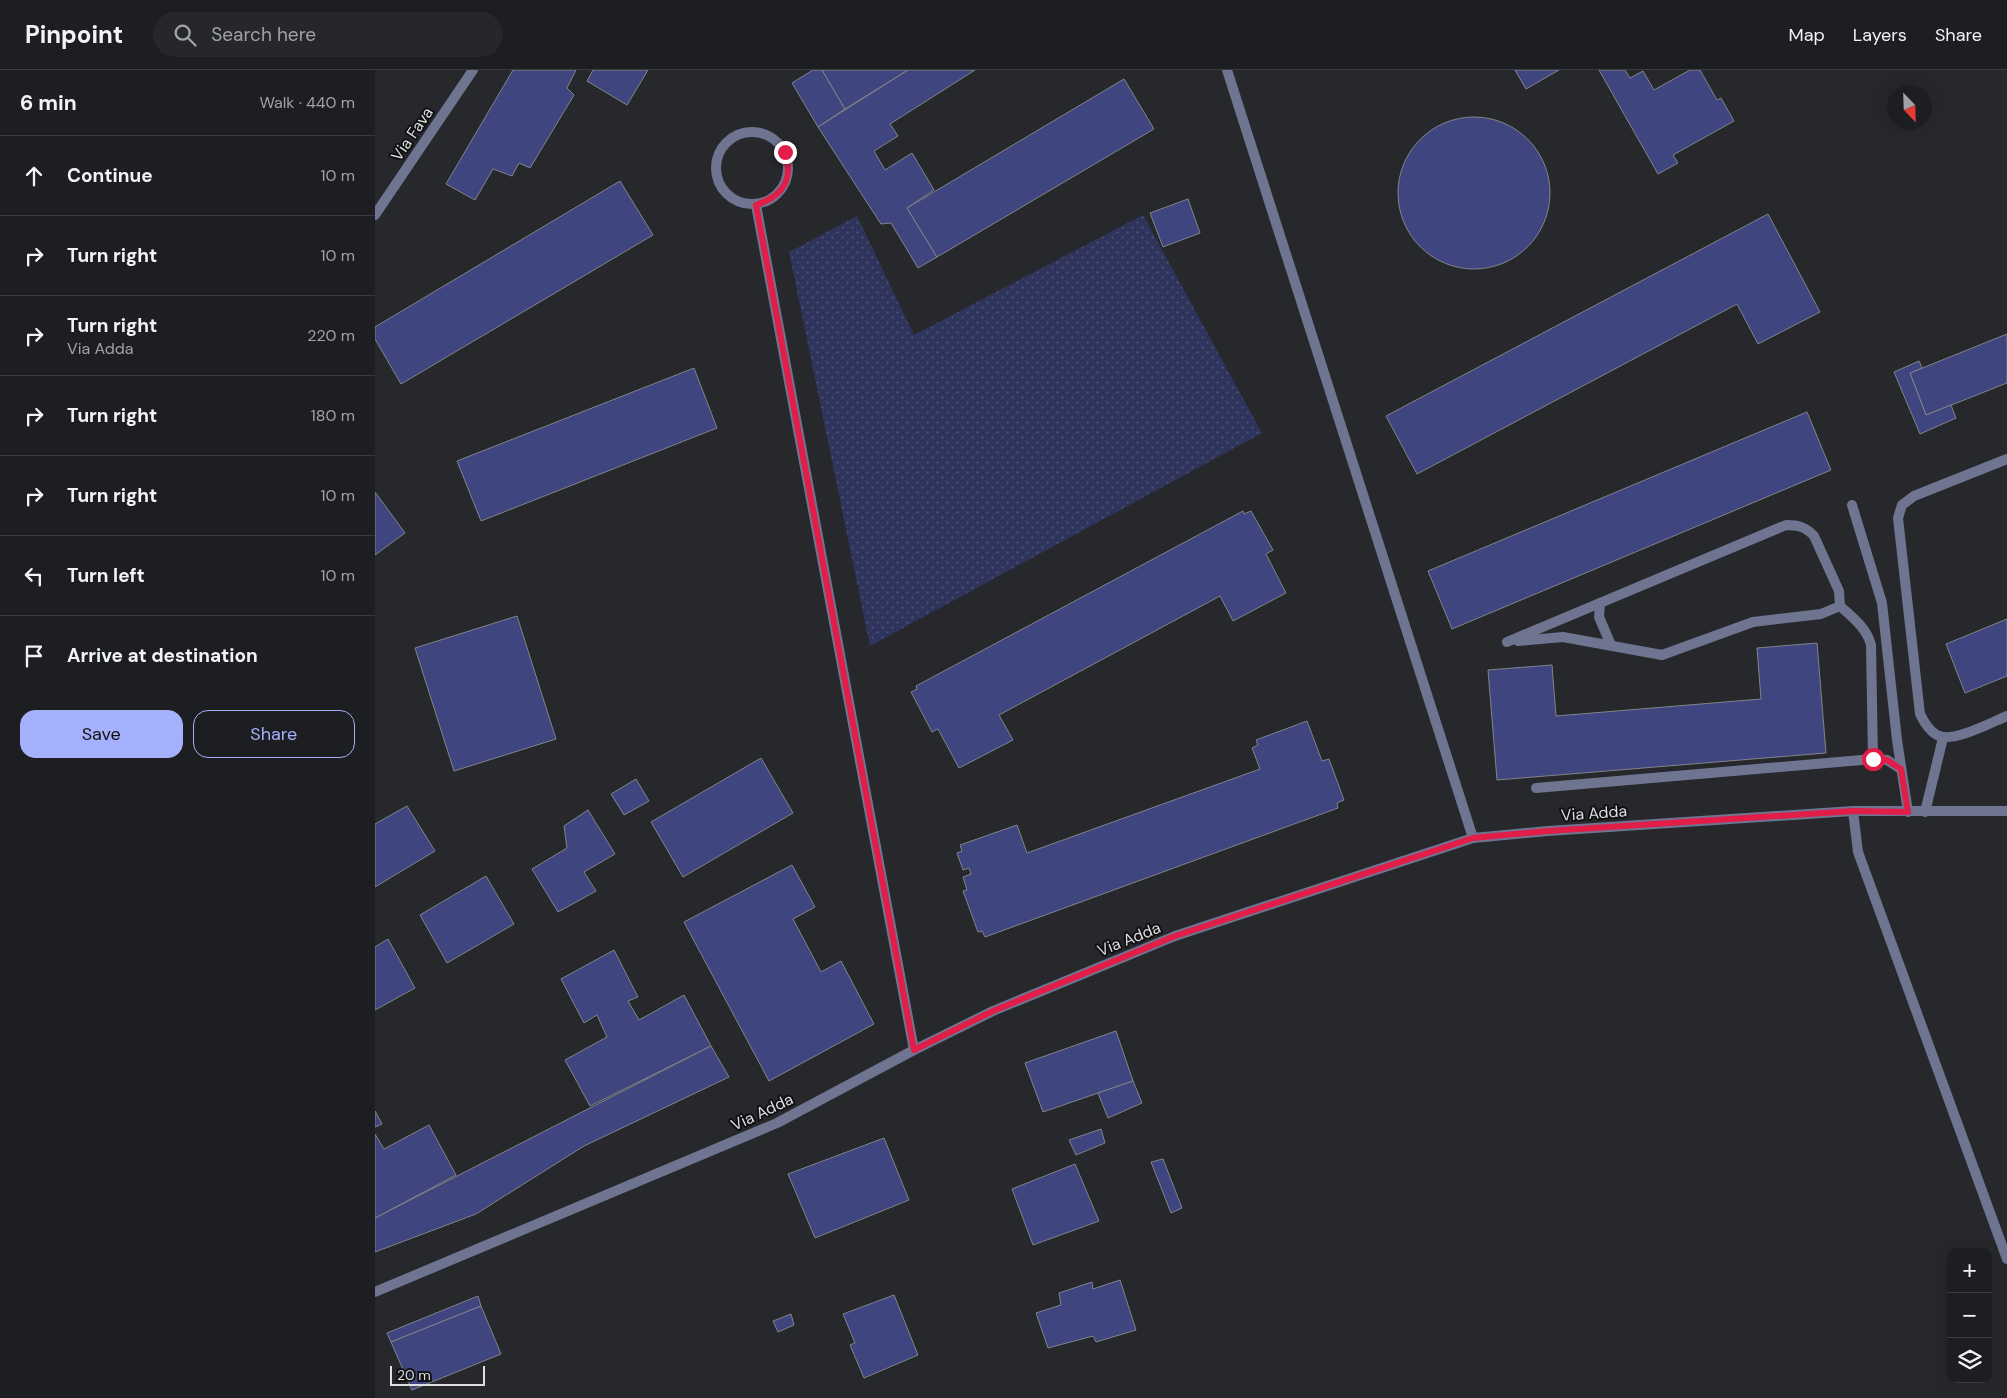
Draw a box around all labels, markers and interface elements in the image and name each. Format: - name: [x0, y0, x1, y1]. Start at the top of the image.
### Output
- search box: [153, 12, 503, 57]
- text: Pinpoint: [25, 19, 123, 50]
- icon: search: [171, 21, 199, 49]
- text: Search here: [211, 22, 316, 47]
- text: Map: [1789, 23, 1825, 47]
- text: Layers: [1853, 23, 1907, 47]
- text: Share: [1935, 23, 1982, 47]
- north arrow: [1887, 85, 1932, 130]
- text: 6 min: [20, 89, 77, 117]
- text: Walk · 440 m: [259, 92, 355, 113]
- street label: Via Fava: [386, 103, 438, 165]
- route end: [774, 141, 797, 164]
- icon: ahead: [20, 162, 48, 190]
- text: Continue: [67, 163, 153, 188]
- text: 10 m: [321, 165, 355, 186]
- icon: right: [20, 242, 48, 270]
- text: Turn right: [67, 243, 157, 268]
- text: 10 m: [321, 245, 355, 266]
- text: Turn right: [67, 313, 157, 338]
- icon: right: [20, 322, 48, 350]
- text: 220 m: [307, 325, 355, 346]
- text: Via Adda: [67, 338, 133, 359]
- icon: right: [20, 402, 48, 430]
- text: Turn right: [67, 403, 157, 428]
- text: 180 m: [311, 405, 355, 426]
- icon: right: [20, 482, 48, 510]
- text: Turn right: [67, 483, 157, 508]
- text: 10 m: [321, 485, 355, 506]
- icon: left: [20, 562, 48, 590]
- text: Turn left: [67, 563, 145, 588]
- text: 10 m: [321, 565, 355, 586]
- icon: arrive: [20, 642, 48, 670]
- text: Arrive at destination: [67, 643, 258, 668]
- button: Save: [20, 710, 183, 758]
- button: Share: [193, 710, 355, 758]
- route start: [1862, 748, 1885, 771]
- street label: Via Adda: [1560, 800, 1628, 826]
- street label: Via Adda: [1094, 917, 1164, 961]
- street label: Via Adda: [727, 1088, 797, 1136]
- map controls: [1947, 1248, 1992, 1383]
- button: +: [1947, 1248, 1992, 1293]
- button: −: [1947, 1293, 1992, 1338]
- button: layers: [1947, 1338, 1992, 1383]
- scale bar: [390, 1363, 485, 1386]
- text: 20 m: [397, 1366, 431, 1384]

